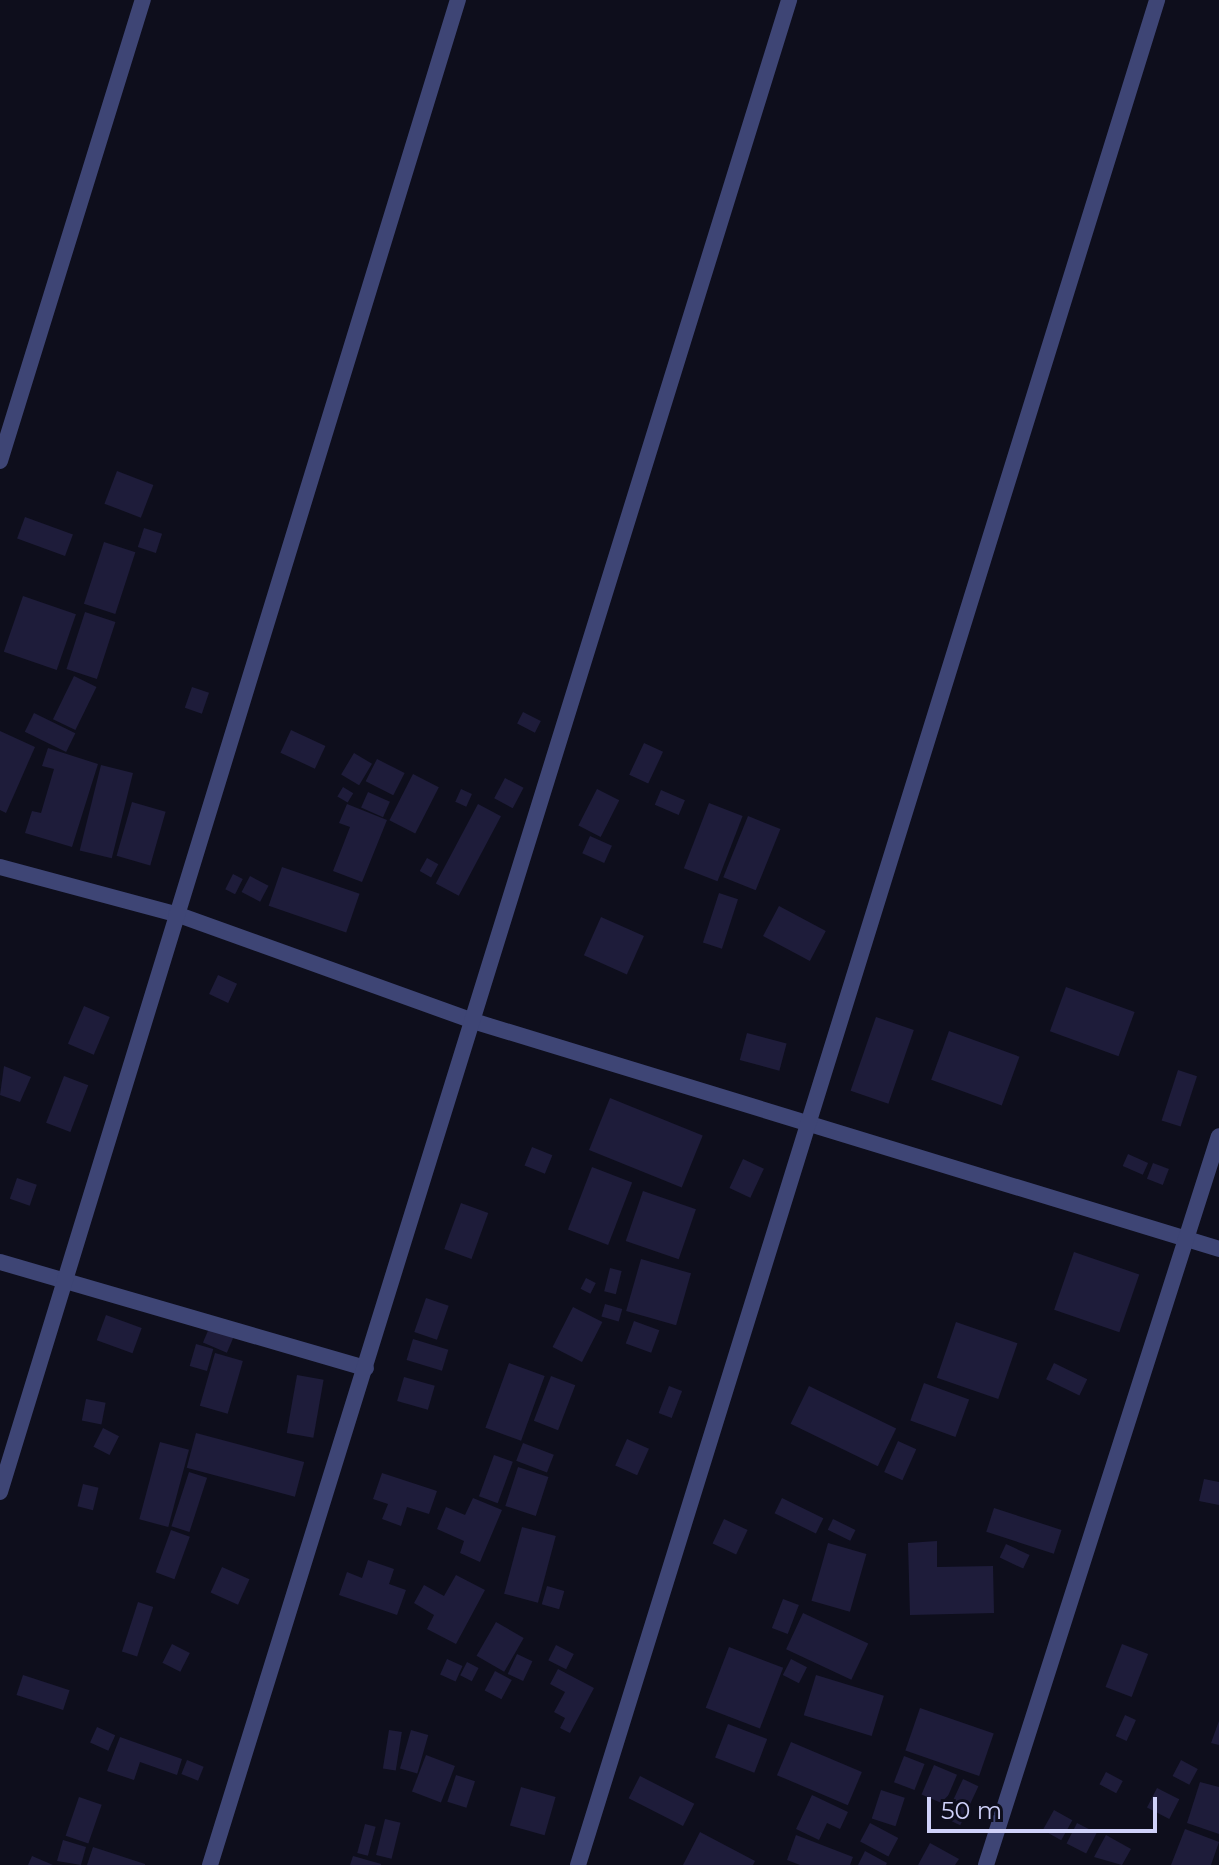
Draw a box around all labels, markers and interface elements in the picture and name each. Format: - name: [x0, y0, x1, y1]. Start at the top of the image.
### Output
- scale bar: [931, 1781, 1161, 1831]
- text: 50 m: [941, 1796, 1002, 1825]

